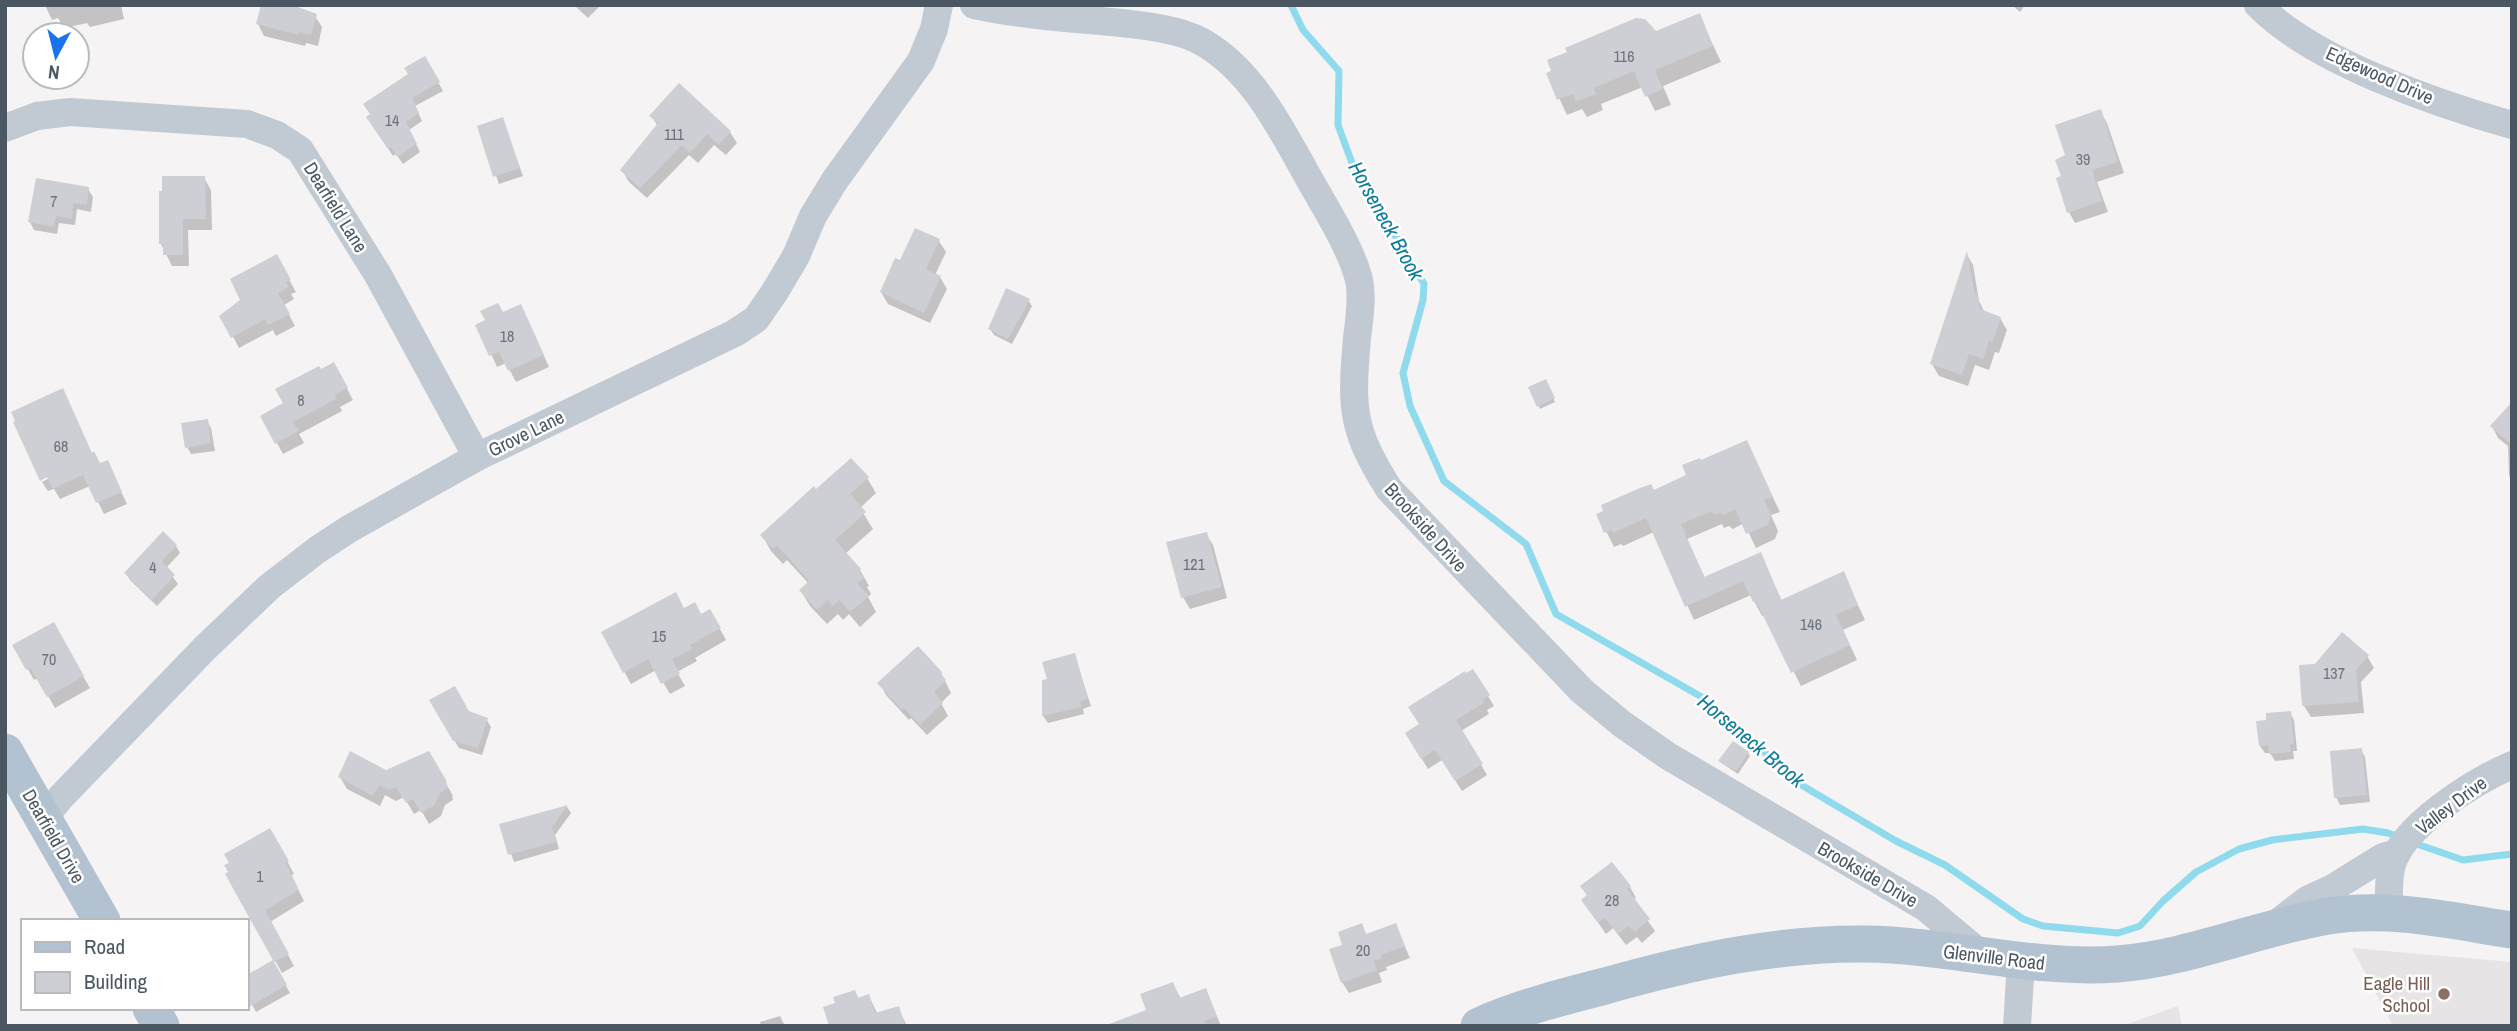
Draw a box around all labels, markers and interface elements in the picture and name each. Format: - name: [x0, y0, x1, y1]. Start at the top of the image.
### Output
- north arrow: [21, 21, 91, 91]
- street label: Edgewood Drive: [2322, 40, 2438, 110]
- house number: 116: [1614, 45, 1634, 67]
- text: N: [47, 59, 61, 86]
- house number: 14: [385, 109, 399, 131]
- house number: 111: [664, 123, 685, 145]
- house number: 39: [2076, 148, 2090, 170]
- water label: Horseneck Brook: [1342, 156, 1432, 287]
- street label: Dearfield Lane: [298, 157, 374, 257]
- house number: 7: [50, 190, 58, 212]
- house number: 18: [500, 325, 514, 347]
- house number: 8: [297, 389, 305, 411]
- street label: Grove Lane: [484, 403, 568, 463]
- house number: 68: [54, 435, 68, 457]
- street label: Brookside Drive: [1379, 477, 1473, 577]
- house number: 121: [1183, 553, 1206, 575]
- house number: 4: [149, 556, 157, 578]
- house number: 146: [1800, 613, 1822, 635]
- house number: 15: [652, 625, 666, 647]
- house number: 70: [42, 648, 56, 670]
- house number: 137: [2323, 662, 2345, 684]
- water label: Horseneck Brook: [1691, 687, 1812, 795]
- street label: Valley Drive: [2410, 770, 2492, 840]
- street label: Dearfield Drive: [17, 784, 91, 888]
- street label: Brookside Drive: [1813, 835, 1923, 913]
- house number: 1: [256, 865, 264, 887]
- house number: 28: [1605, 889, 1619, 911]
- legend: [21, 919, 248, 1010]
- text: Road: [84, 932, 125, 961]
- street label: Glenville Road: [1942, 938, 2046, 976]
- house number: 20: [1356, 939, 1370, 961]
- text: Building: [84, 967, 148, 996]
- place label: Eagle Hill School: [2363, 970, 2430, 1018]
- marker: Eagle Hill School: [2436, 986, 2452, 1002]

